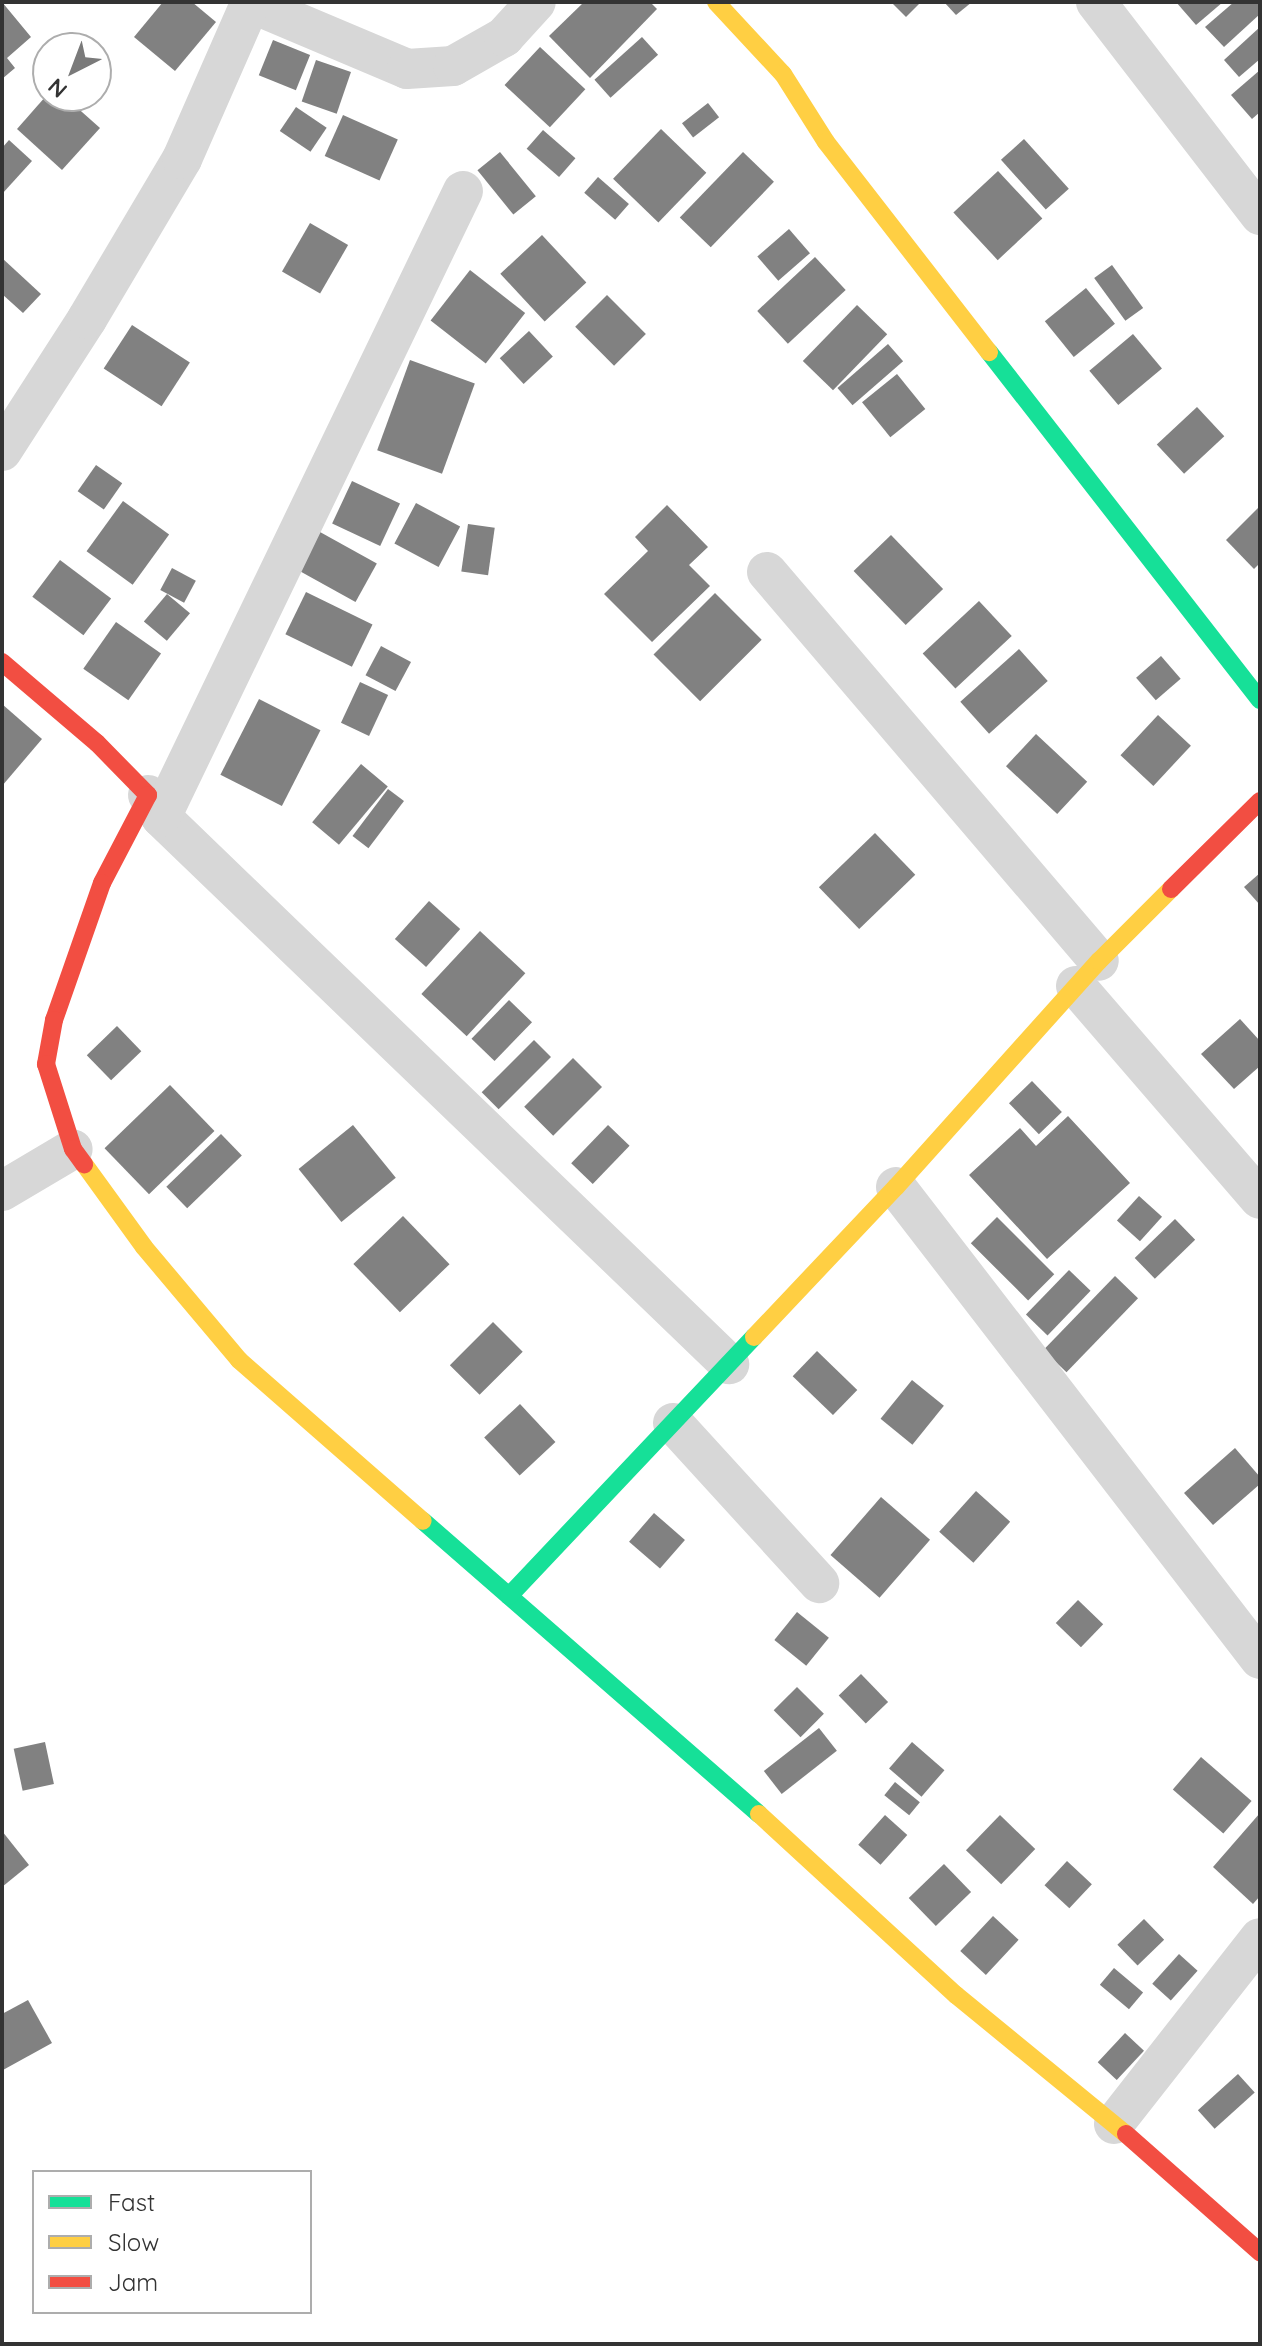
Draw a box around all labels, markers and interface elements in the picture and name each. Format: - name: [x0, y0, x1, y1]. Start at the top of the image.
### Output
- north arrow: [32, 32, 112, 112]
- text: N: [42, 73, 73, 104]
- legend: [32, 2170, 312, 2314]
- text: Fast: [108, 2187, 155, 2217]
- text: Slow: [108, 2227, 159, 2257]
- text: Jam: [108, 2267, 158, 2297]

